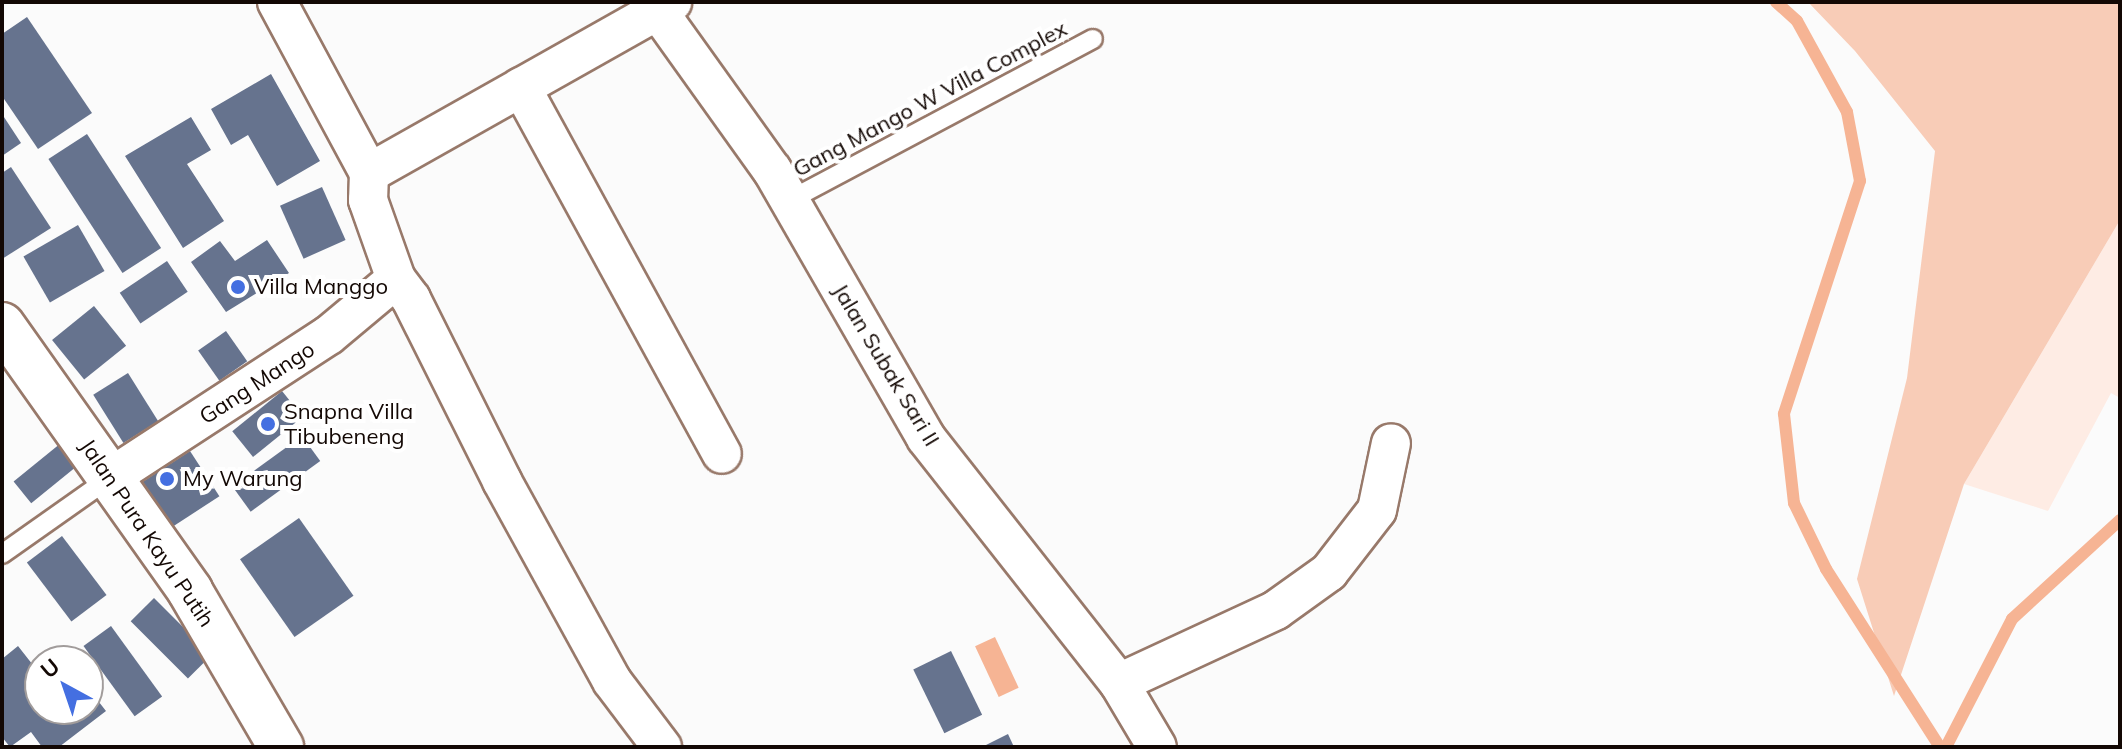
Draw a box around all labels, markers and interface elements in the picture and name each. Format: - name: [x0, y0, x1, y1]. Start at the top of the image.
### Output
- street label: Gang Mango W Villa Complex: [789, 15, 1071, 183]
- place label: Villa Manggo: [254, 274, 388, 300]
- marker: Villa Manggo: [229, 278, 247, 296]
- street label: Jalan Subak Sari II: [827, 279, 945, 451]
- street label: Gang Mango: [194, 336, 320, 430]
- place label: Snapna Villa Tibubeneng: [284, 398, 413, 450]
- marker: Snapna Villa Tibubeneng: [259, 415, 277, 433]
- street label: Jalan Pura Kayu Putih: [74, 434, 220, 632]
- place label: My Warung: [183, 466, 303, 492]
- marker: My Warung: [158, 470, 176, 488]
- north arrow: [24, 645, 104, 725]
- text: U: [35, 652, 65, 684]

